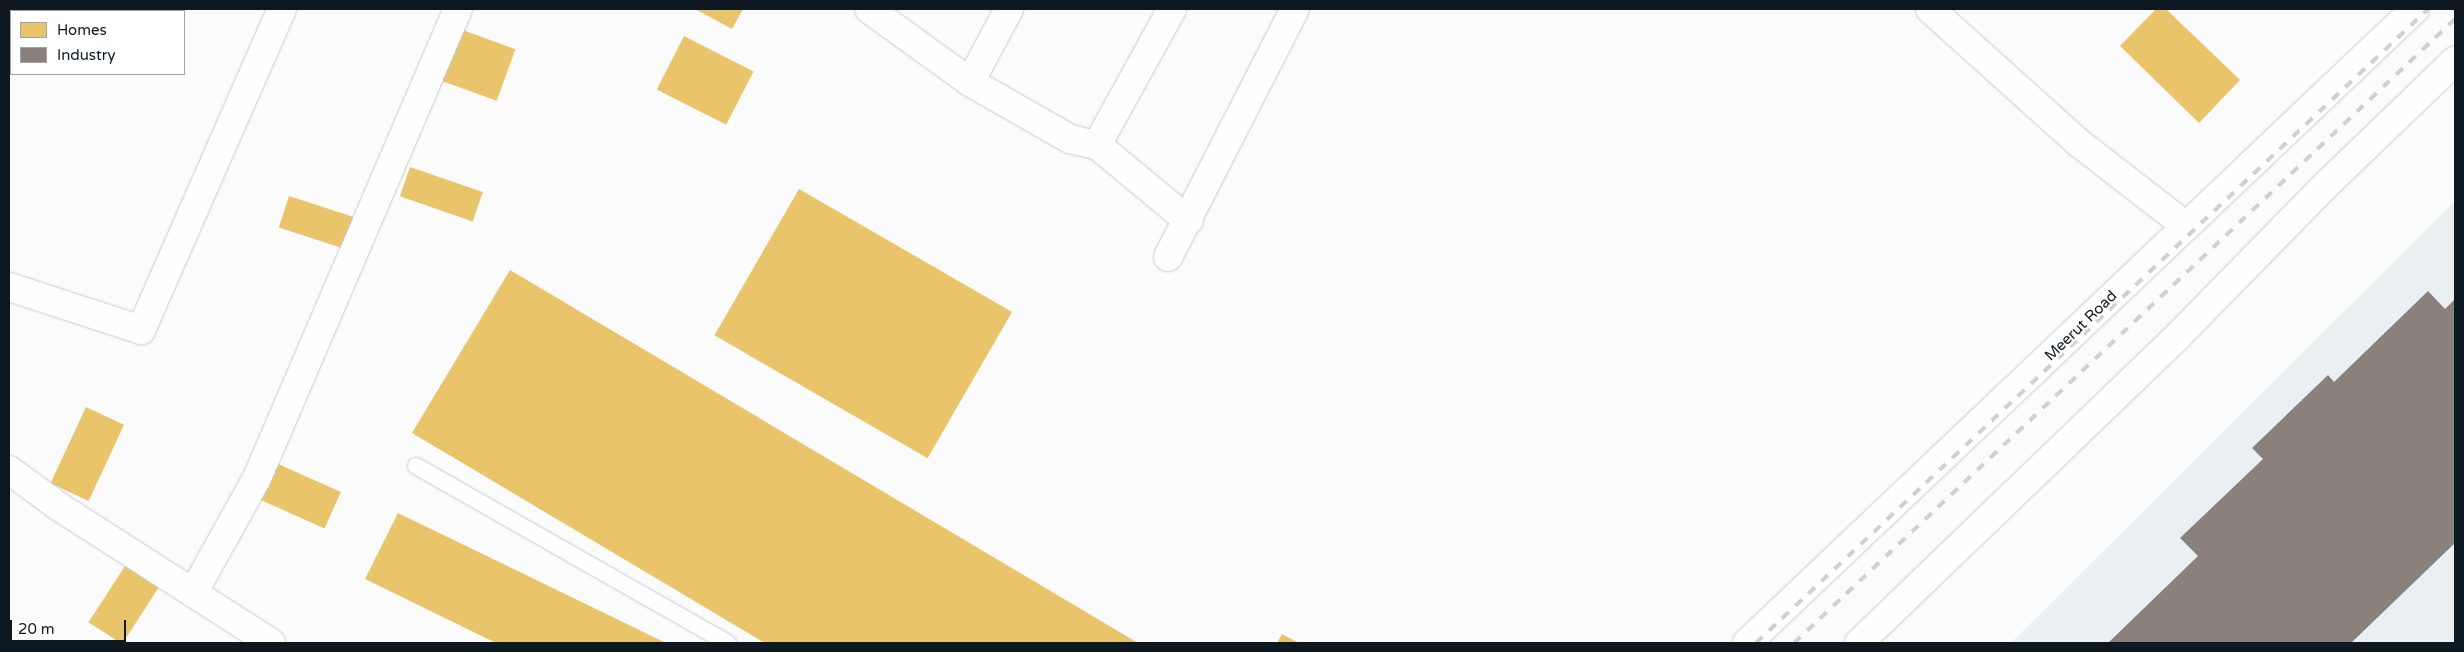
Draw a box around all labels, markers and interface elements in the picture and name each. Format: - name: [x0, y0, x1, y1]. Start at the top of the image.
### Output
- legend: [10, 10, 185, 75]
- text: Homes: [57, 21, 107, 39]
- text: Industry: [57, 46, 116, 64]
- street label: Meerut Road: [2041, 287, 2121, 365]
- scale bar: [12, 610, 129, 642]
- text: 20 m: [18, 620, 55, 638]

